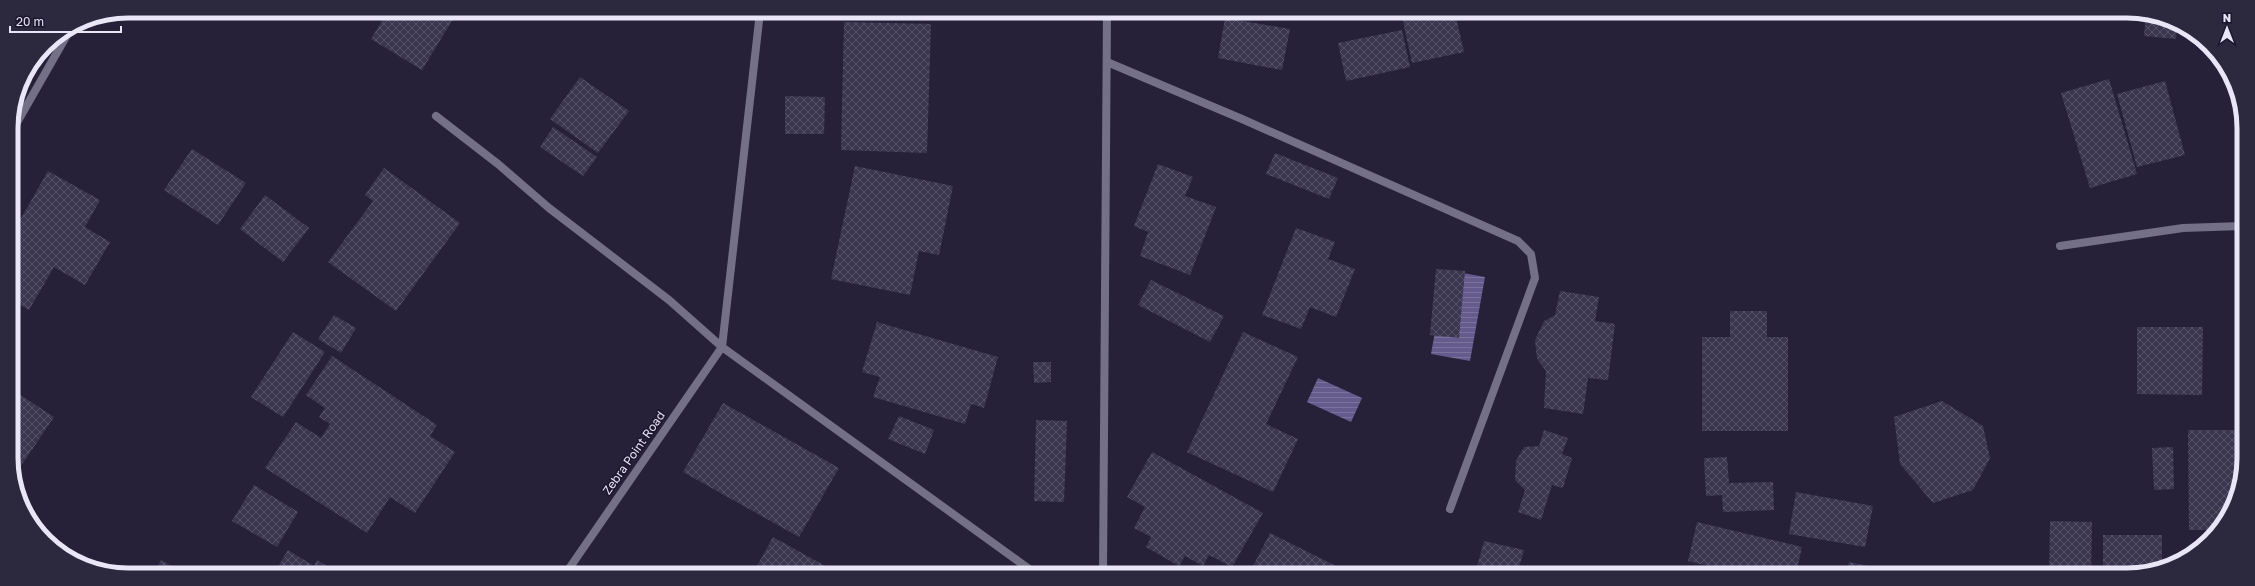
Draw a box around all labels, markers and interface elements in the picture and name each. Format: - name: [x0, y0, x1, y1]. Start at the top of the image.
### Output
- scale bar: [10, 8, 121, 34]
- north arrow: [2207, 8, 2247, 48]
- text: N: [2223, 11, 2231, 24]
- text: 20 m: [16, 14, 44, 29]
- street label: Zebra Point Road: [599, 408, 668, 497]

